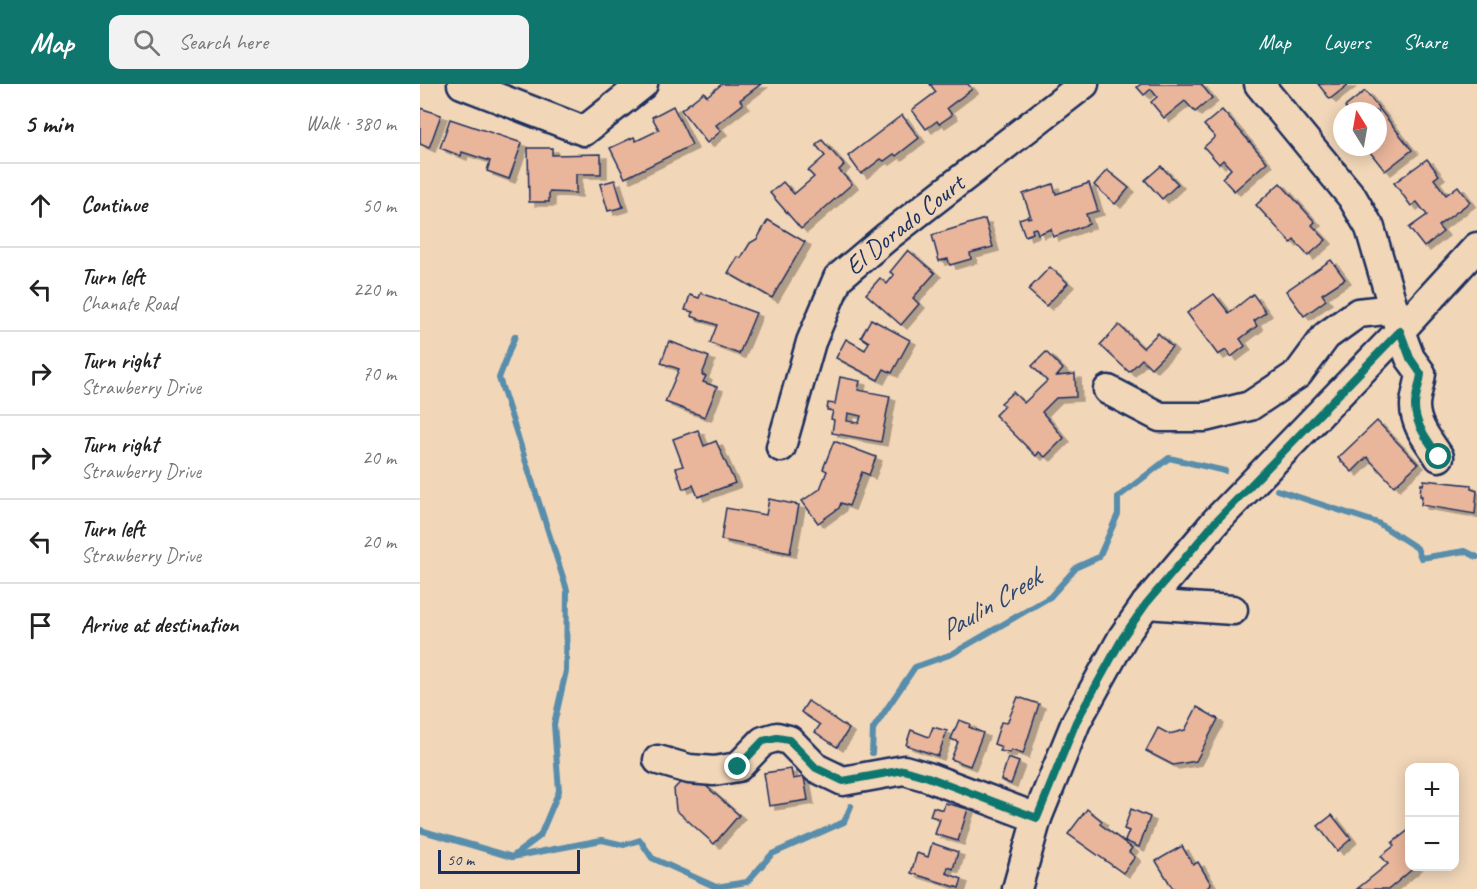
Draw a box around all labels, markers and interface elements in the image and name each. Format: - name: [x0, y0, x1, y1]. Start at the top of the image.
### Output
- search box: [109, 15, 529, 69]
- text: Map: [30, 25, 73, 60]
- icon: search: [130, 26, 163, 59]
- text: Search here: [178, 28, 268, 56]
- text: Map: [1258, 29, 1291, 55]
- text: Layers: [1324, 29, 1370, 55]
- text: Share: [1403, 29, 1447, 55]
- north arrow: [1333, 102, 1387, 156]
- text: 5 min: [24, 107, 73, 140]
- text: Walk · 380 m: [306, 111, 396, 136]
- street label: El Dorado Court: [838, 165, 973, 282]
- icon: ahead: [24, 189, 57, 222]
- text: Continue: [81, 191, 147, 219]
- text: 50 m: [362, 193, 396, 218]
- text: Turn left: [81, 263, 145, 291]
- icon: left: [24, 273, 57, 306]
- text: 220 m: [353, 277, 396, 302]
- text: Chanate Road: [81, 291, 177, 316]
- text: Turn right: [81, 347, 158, 375]
- icon: right: [24, 357, 57, 390]
- text: 70 m: [362, 361, 396, 386]
- text: Strawberry Drive: [81, 375, 201, 400]
- text: Turn right: [81, 431, 158, 459]
- icon: right: [24, 441, 57, 474]
- route start: [1425, 443, 1451, 469]
- text: 20 m: [362, 445, 396, 470]
- text: Strawberry Drive: [81, 459, 201, 484]
- text: Turn left: [81, 515, 145, 543]
- icon: left: [24, 525, 57, 558]
- text: 20 m: [362, 529, 396, 554]
- text: Strawberry Drive: [81, 543, 201, 568]
- water label: Paulin Creek: [933, 558, 1051, 647]
- icon: arrive: [24, 609, 57, 642]
- text: Arrive at destination: [81, 611, 238, 639]
- route end: [724, 753, 750, 779]
- map controls: [1405, 763, 1459, 871]
- button: +: [1405, 763, 1459, 817]
- button: −: [1405, 817, 1459, 871]
- scale bar: [438, 847, 580, 874]
- text: 50 m: [447, 850, 474, 870]

